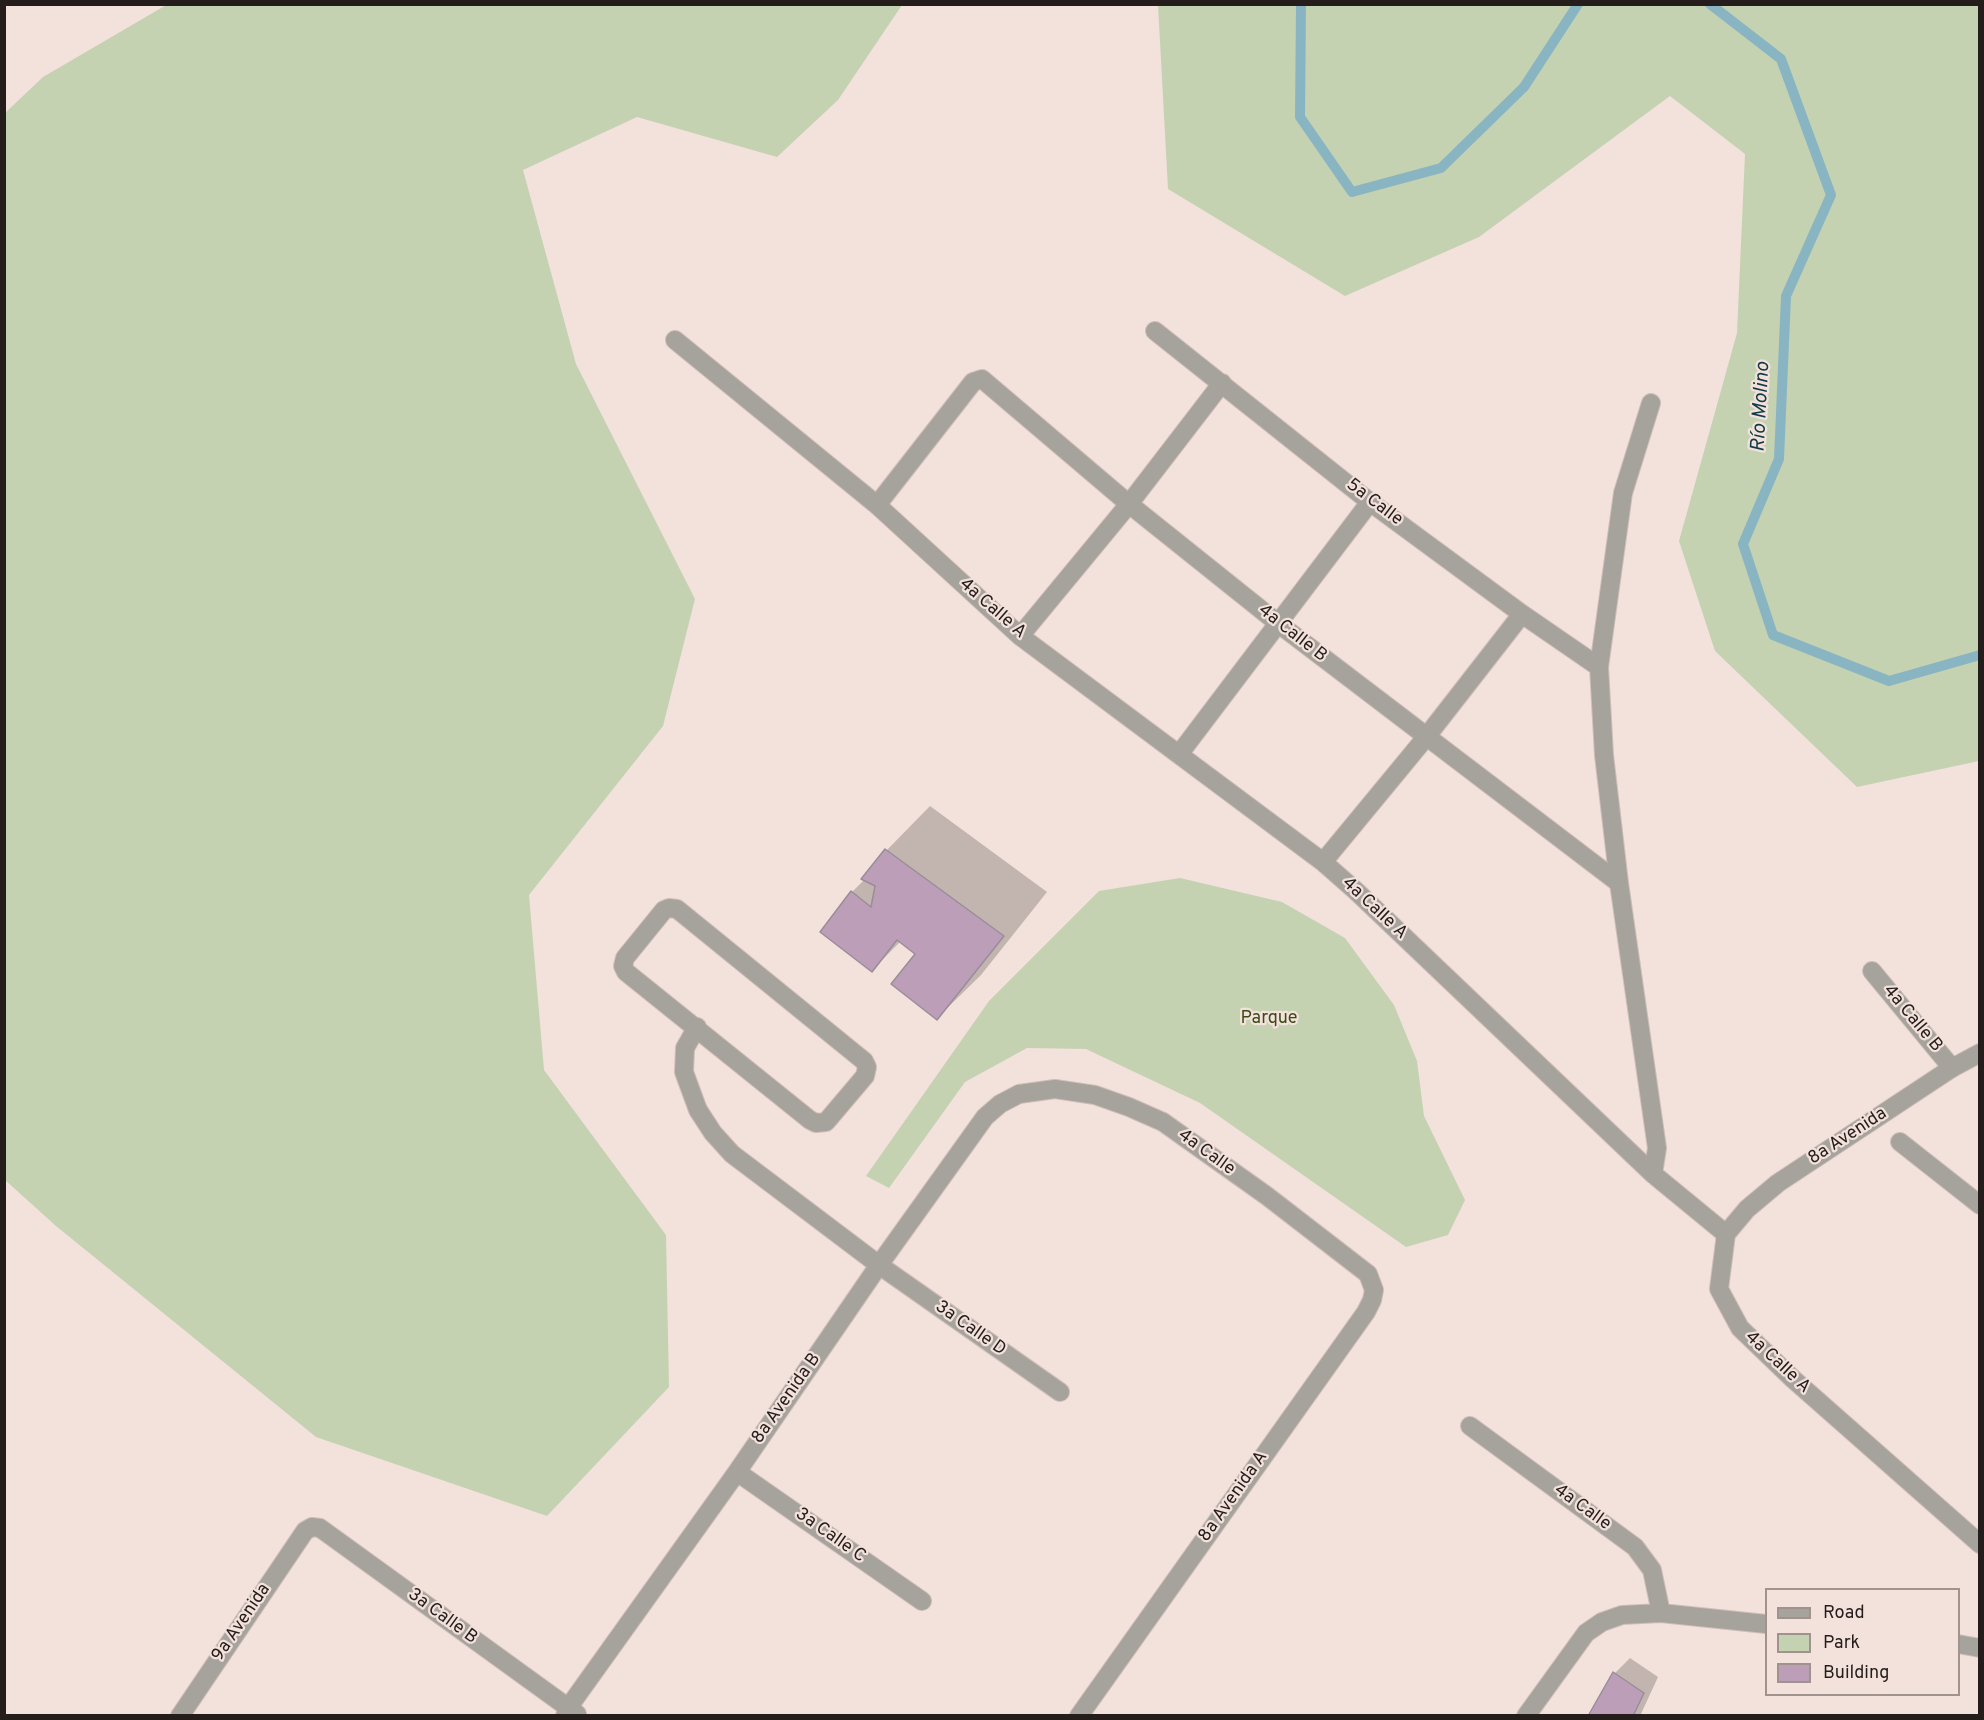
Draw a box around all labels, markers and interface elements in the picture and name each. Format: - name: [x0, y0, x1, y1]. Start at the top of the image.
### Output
- water label: Río Molino: [1748, 361, 1776, 453]
- street label: 5a Calle: [1342, 475, 1406, 531]
- street label: 4a Calle A: [954, 574, 1030, 644]
- street label: 4a Calle B: [1253, 601, 1331, 667]
- street label: 4a Calle A: [1337, 873, 1411, 945]
- street label: 4a Calle B: [1878, 981, 1946, 1057]
- park label: Parque: [1240, 1008, 1298, 1030]
- street label: 8a Avenida: [1805, 1104, 1891, 1170]
- street label: 4a Calle: [1173, 1125, 1239, 1181]
- street label: 3a Calle D: [930, 1297, 1010, 1361]
- street label: 4a Calle A: [1740, 1327, 1814, 1399]
- street label: 8a Avenida B: [748, 1350, 826, 1448]
- street label: 8a Avenida A: [1195, 1447, 1273, 1547]
- street label: 4a Calle: [1549, 1480, 1615, 1536]
- street label: 3a Calle C: [791, 1504, 869, 1568]
- street label: 9a Avenida: [208, 1580, 276, 1666]
- street label: 3a Calle B: [403, 1584, 481, 1650]
- legend: [1765, 1588, 1960, 1696]
- text: Road: [1823, 1602, 1865, 1625]
- text: Park: [1823, 1632, 1860, 1655]
- text: Building: [1823, 1662, 1889, 1685]

